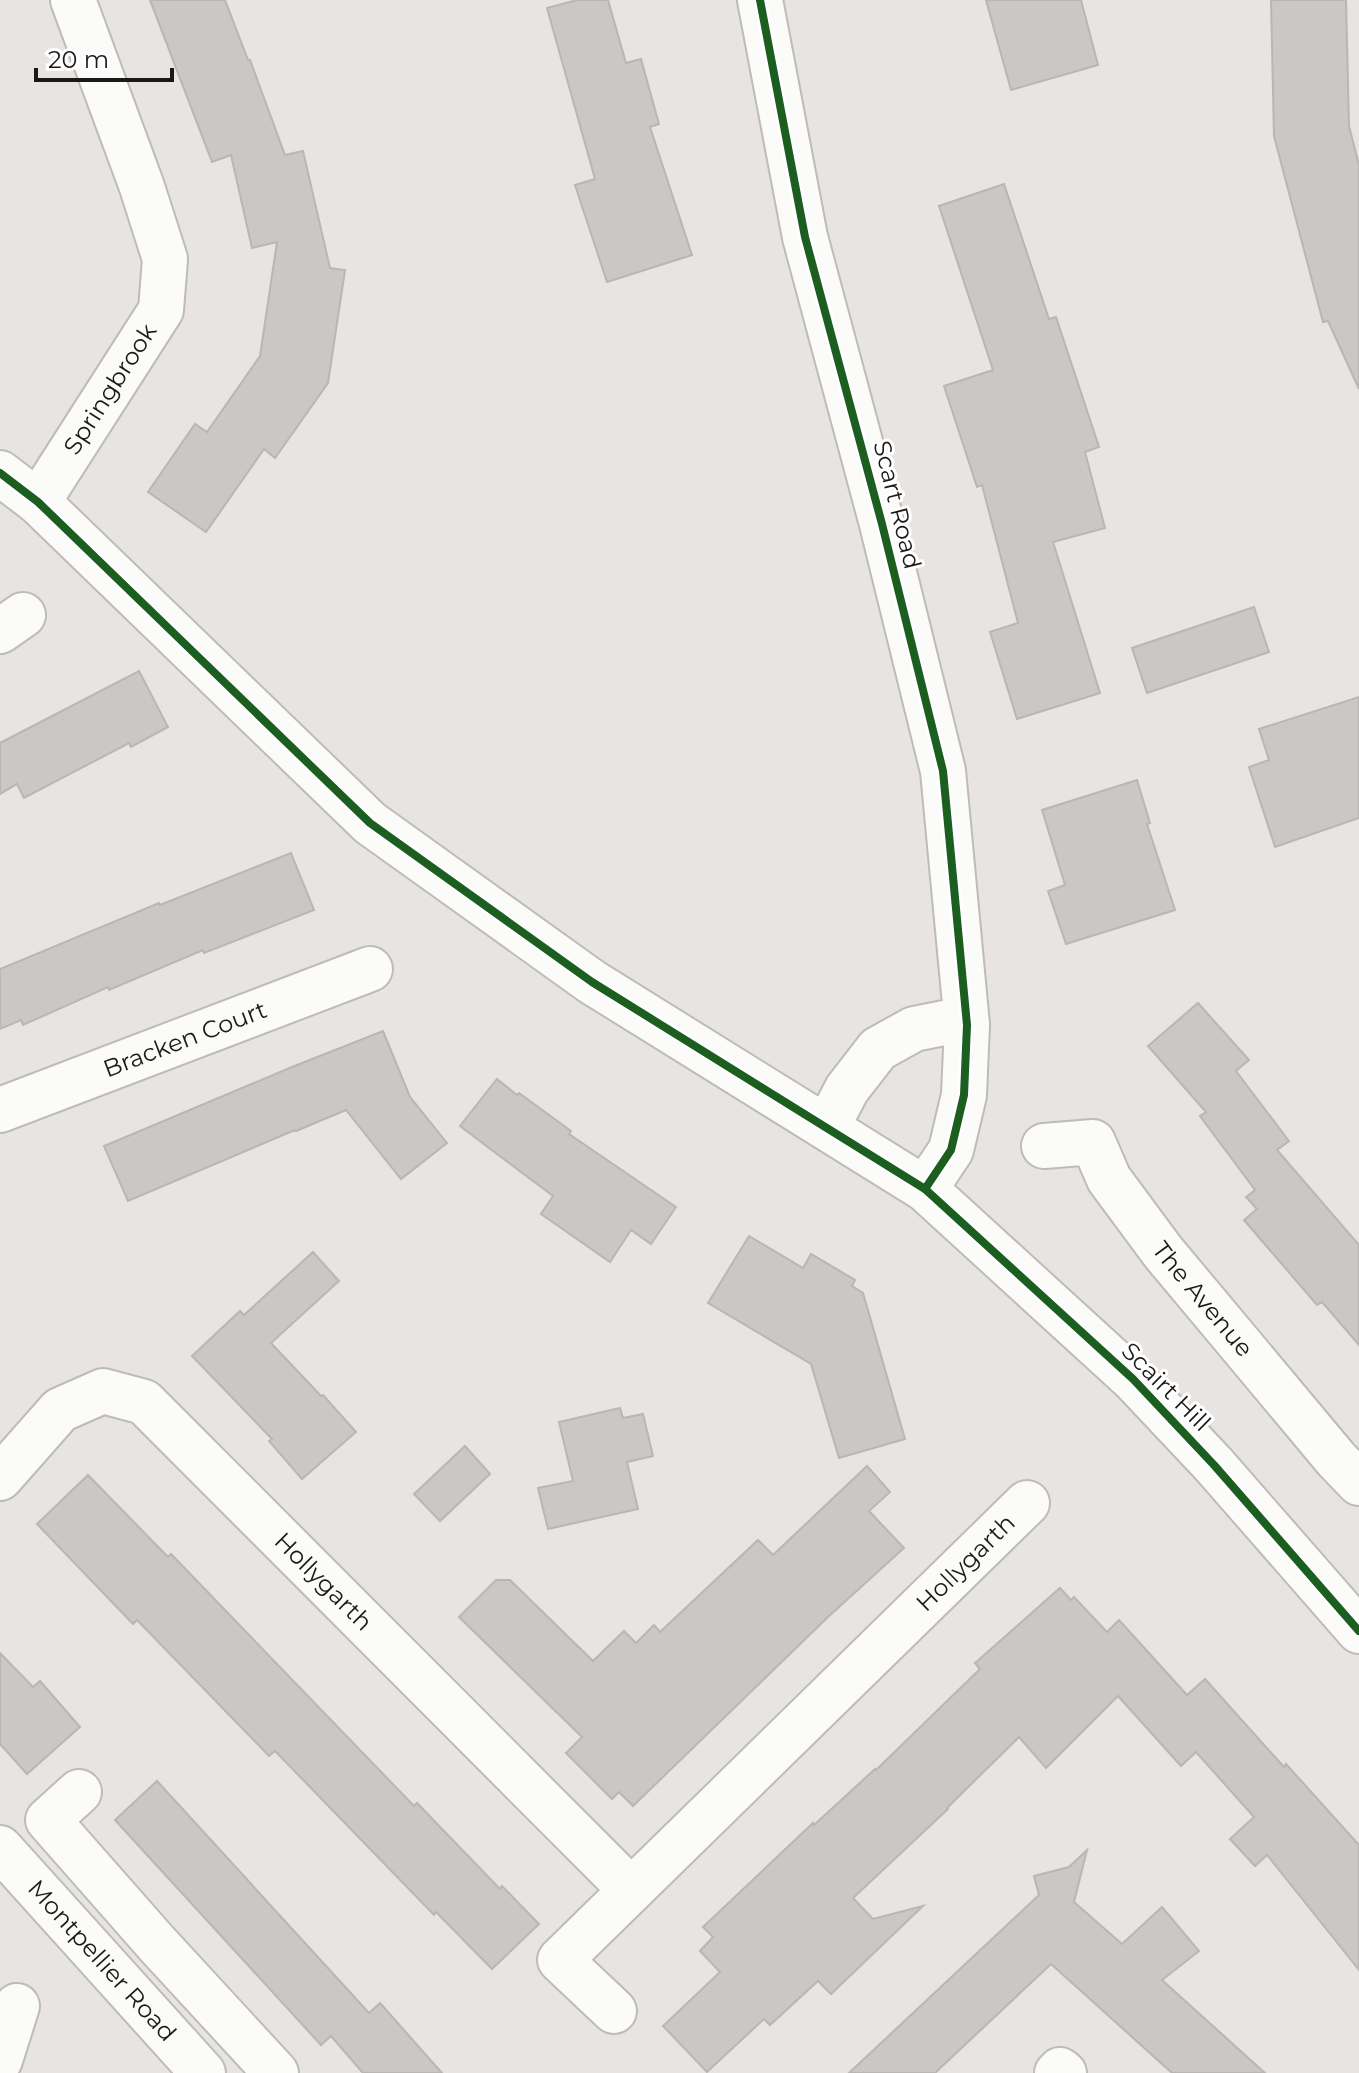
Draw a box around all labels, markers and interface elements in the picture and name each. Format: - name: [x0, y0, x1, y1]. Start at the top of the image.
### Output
- scale bar: [36, 32, 172, 82]
- text: 20 m: [48, 45, 109, 74]
- street label: Springbrook: [57, 317, 163, 460]
- street label: Scart Road: [868, 438, 927, 572]
- street label: Bracken Court: [99, 995, 271, 1083]
- street label: The Avenue: [1146, 1236, 1259, 1363]
- street label: Scairt Hill: [1116, 1336, 1217, 1437]
- street label: Hollygarth: [910, 1508, 1021, 1617]
- street label: Hollygarth: [269, 1526, 379, 1636]
- street label: Montpellier Road: [22, 1874, 182, 2047]

